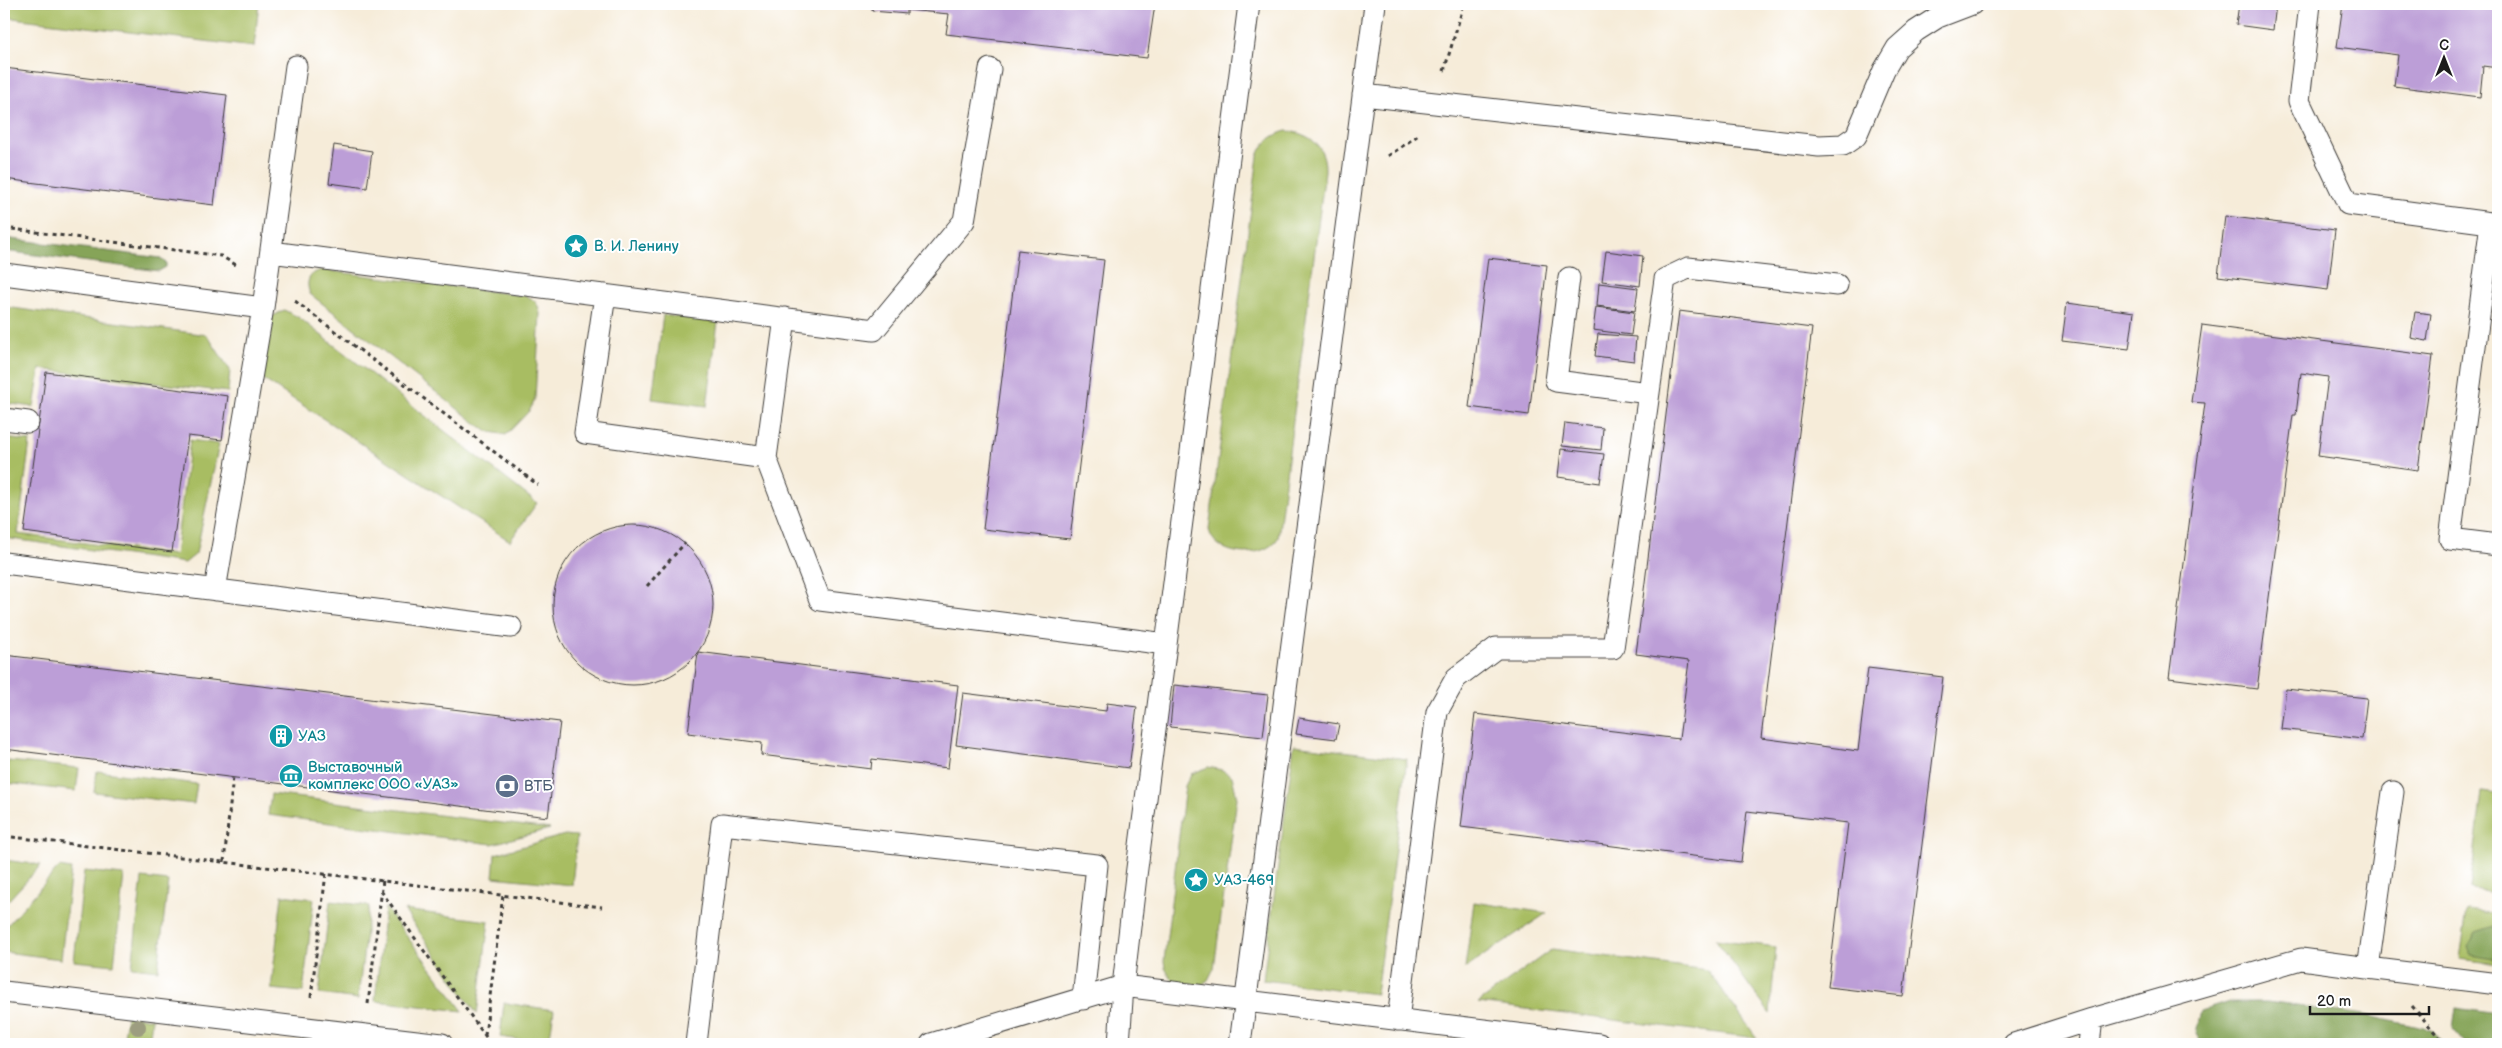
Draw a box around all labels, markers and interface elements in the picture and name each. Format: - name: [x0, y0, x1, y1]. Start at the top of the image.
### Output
- north arrow: [2420, 32, 2470, 82]
- text: С: [2439, 37, 2449, 54]
- place icon: В. И. Ленину: [563, 233, 589, 259]
- place label: В. И. Ленину: [594, 237, 679, 256]
- building icon: УАЗ: [268, 723, 294, 749]
- place label: УАЗ: [298, 727, 326, 746]
- place label: Выставочный комплекс ООО «УАЗ»: [308, 758, 459, 794]
- museum icon: Выставочный комплекс ООО «УАЗ»: [278, 763, 304, 789]
- bank icon: ВТБ: [494, 773, 520, 799]
- place label: ВТБ: [524, 777, 553, 796]
- place icon: УАЗ-469: [1183, 867, 1209, 893]
- place label: УАЗ-469: [1214, 871, 1274, 890]
- scale bar: [2310, 983, 2428, 1015]
- text: 20 m: [2317, 992, 2351, 1011]

